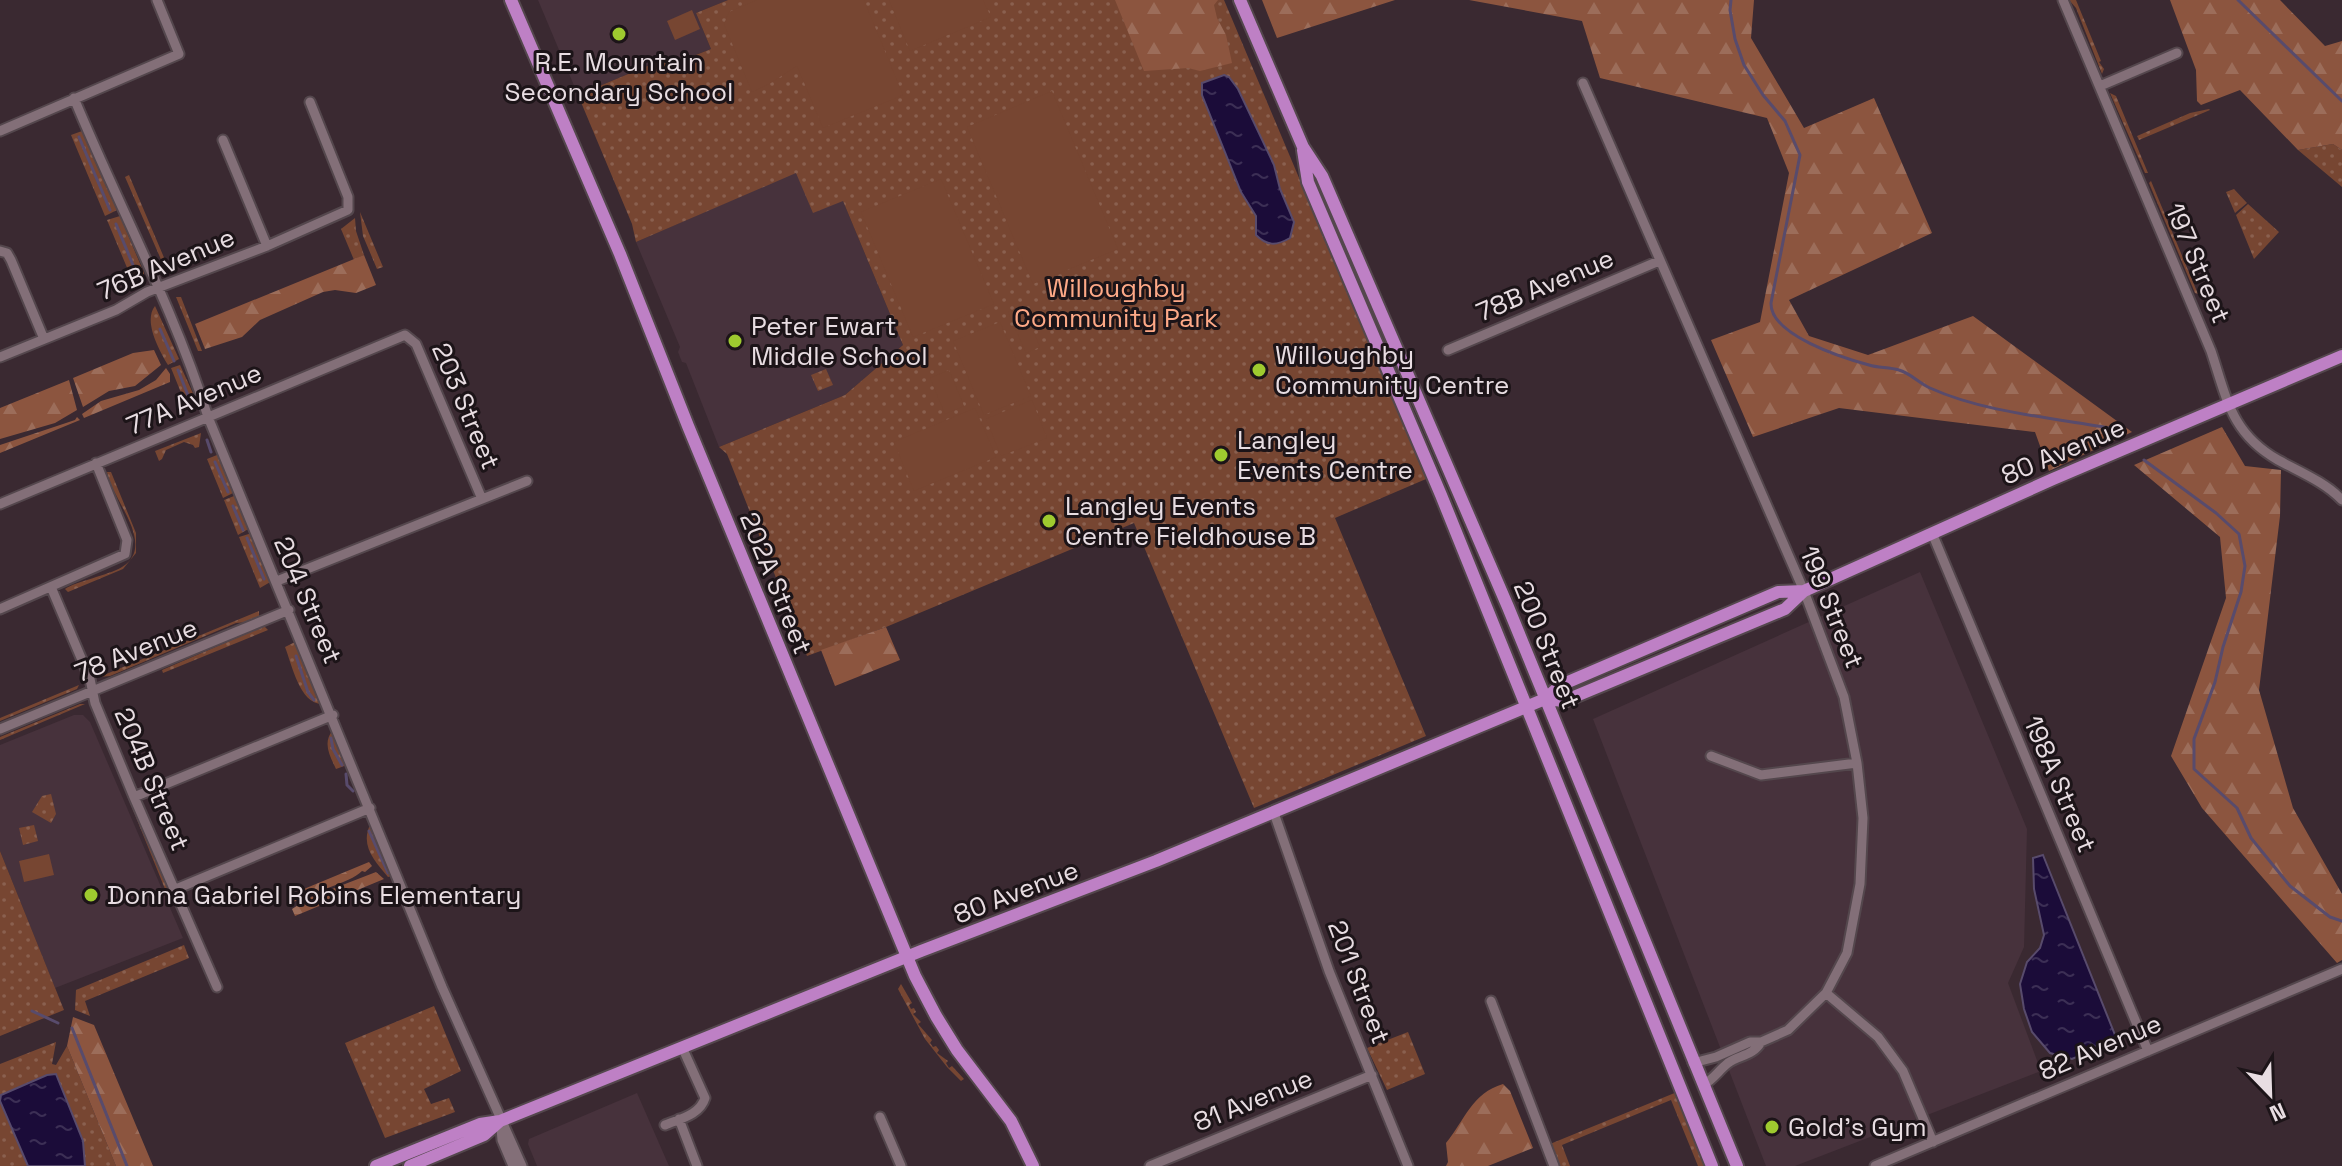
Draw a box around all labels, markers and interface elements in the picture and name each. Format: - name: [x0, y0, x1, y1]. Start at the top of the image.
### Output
- marker: R.E. Mountain Secondary School: [610, 25, 628, 43]
- place label: R.E. Mountain Secondary School: [505, 45, 733, 109]
- street label: 197 Street: [2158, 198, 2238, 328]
- street label: 76B Avenue: [92, 220, 240, 308]
- street label: 78B Avenue: [1471, 241, 1619, 329]
- park label: Willoughby Community Park: [1014, 271, 1218, 335]
- place label: Peter Ewart Middle School: [751, 309, 928, 373]
- marker: Peter Ewart Middle School: [726, 332, 744, 350]
- street label: 203 Street: [424, 338, 508, 474]
- place label: Willoughby Community Centre: [1275, 338, 1509, 402]
- street label: 77A Avenue: [121, 355, 267, 443]
- marker: Willoughby Community Centre: [1250, 361, 1268, 379]
- street label: 80 Avenue: [1996, 410, 2130, 492]
- place label: Langley Events Centre: [1237, 423, 1413, 487]
- marker: Langley Events Centre: [1212, 446, 1230, 464]
- place label: Langley Events Centre Fieldhouse B: [1065, 489, 1316, 553]
- street label: 202A Street: [732, 507, 820, 659]
- marker: Langley Events Centre Fieldhouse B: [1040, 512, 1058, 530]
- street label: 204 Street: [266, 531, 350, 669]
- street label: 199 Street: [1792, 541, 1872, 673]
- street label: 200 Street: [1506, 576, 1588, 714]
- street label: 78 Avenue: [70, 610, 202, 690]
- street label: 204B Street: [107, 702, 197, 856]
- street label: 198A Street: [2016, 711, 2104, 857]
- street label: 80 Avenue: [949, 853, 1083, 931]
- place label: Donna Gabriel Robins Elementary: [107, 878, 521, 912]
- marker: Donna Gabriel Robins Elementary: [82, 886, 100, 904]
- street label: 201 Street: [1320, 916, 1398, 1048]
- street label: 82 Avenue: [2034, 1006, 2166, 1088]
- north arrow: [2230, 1054, 2310, 1134]
- street label: 81 Avenue: [1189, 1061, 1317, 1139]
- text: N: [2266, 1097, 2290, 1128]
- place label: Gold's Gym: [1788, 1110, 1927, 1144]
- marker: Gold's Gym: [1763, 1118, 1781, 1136]

